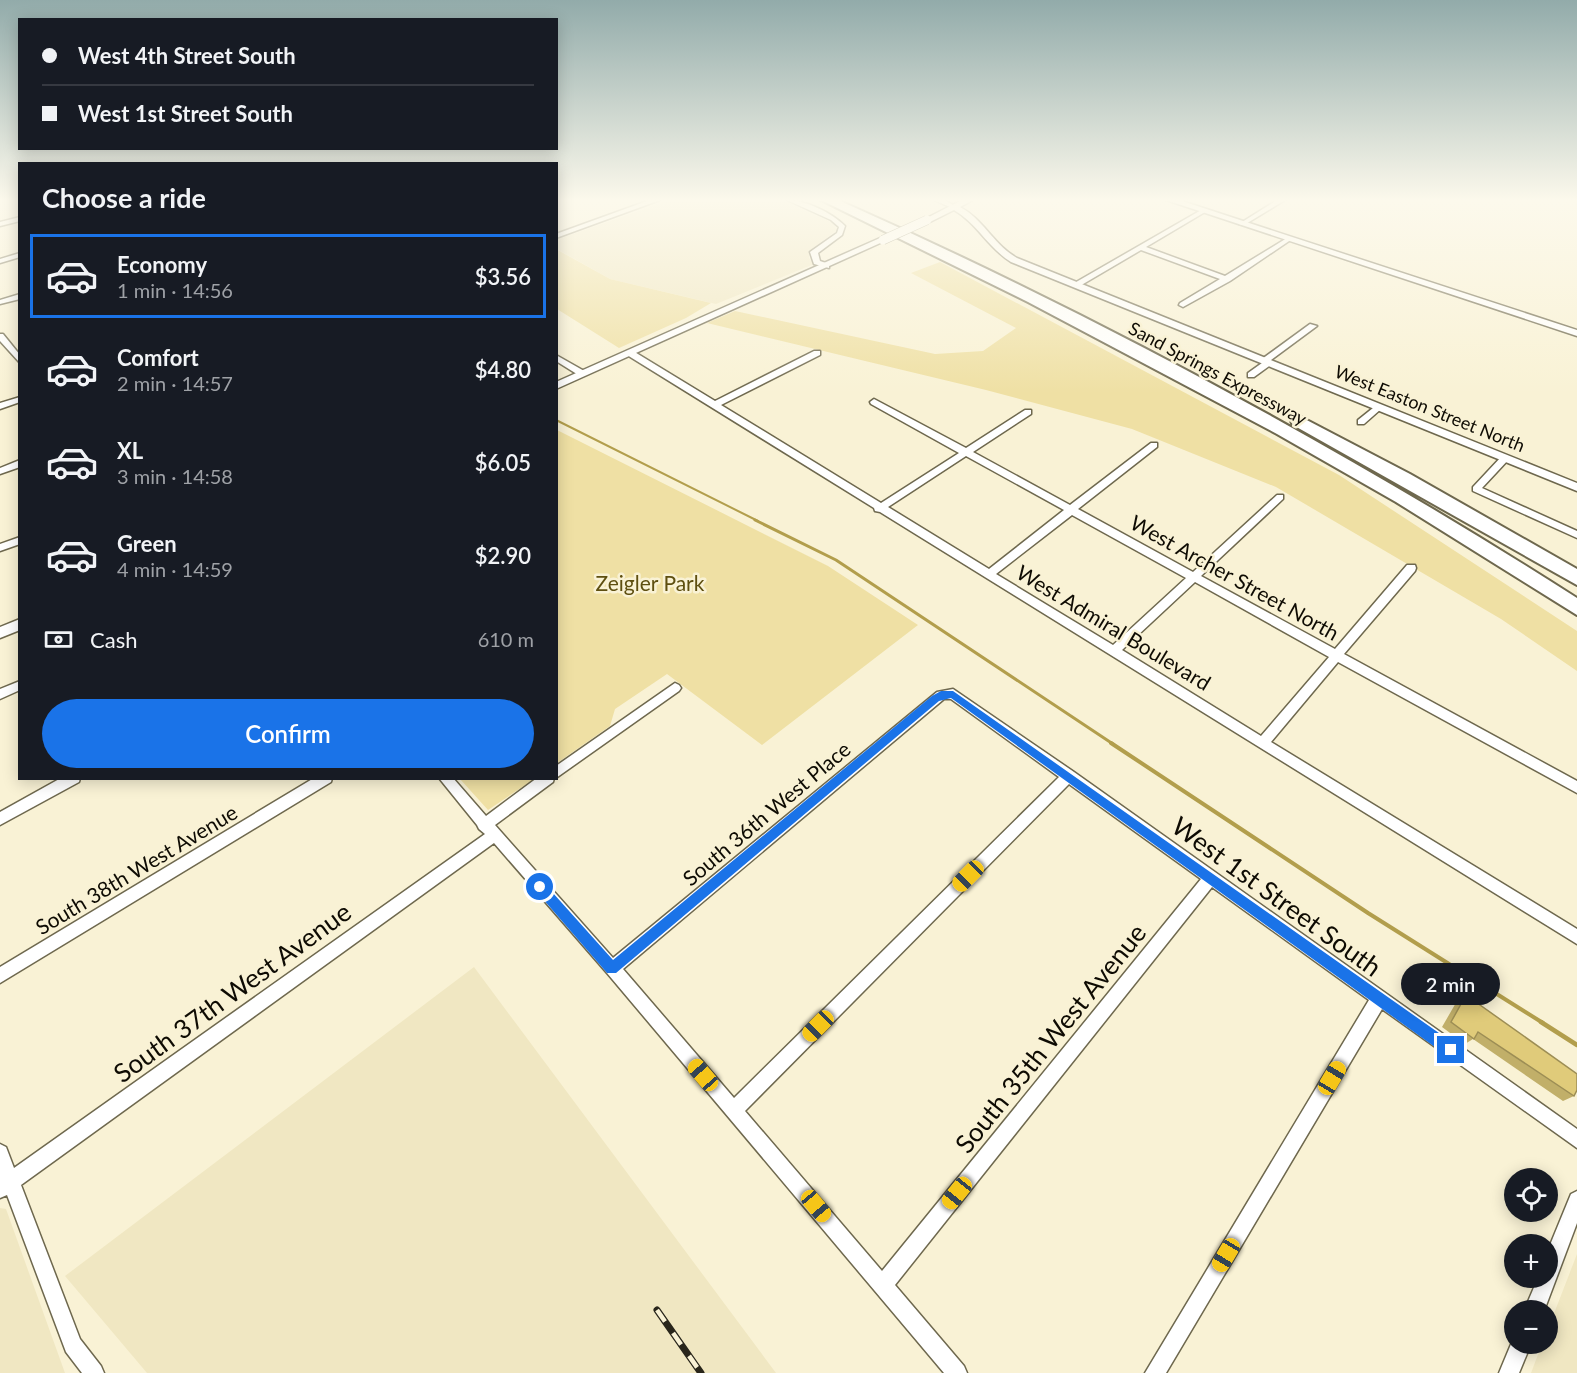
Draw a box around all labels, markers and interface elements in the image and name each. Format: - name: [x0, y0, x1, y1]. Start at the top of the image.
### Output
- text: West 4th Street South: [78, 42, 296, 69]
- text: West 1st Street South: [78, 100, 293, 127]
- text: Choose a ride: [42, 181, 206, 214]
- icon: car: [45, 249, 99, 303]
- text: Economy: [117, 251, 207, 278]
- text: $3.56: [475, 263, 531, 290]
- text: 1 min · 14:56: [117, 278, 233, 302]
- street label: Sand Springs Expressway: [1125, 317, 1311, 430]
- icon: car: [45, 342, 99, 396]
- text: Comfort: [117, 344, 199, 371]
- text: $4.80: [475, 356, 531, 383]
- street label: West Easton Street North: [1332, 360, 1528, 456]
- text: 2 min · 14:57: [117, 371, 233, 395]
- icon: car: [45, 435, 99, 489]
- text: XL: [117, 437, 143, 464]
- text: $6.05: [475, 449, 531, 476]
- text: 3 min · 14:58: [117, 464, 233, 488]
- street label: West Archer Street North: [1126, 509, 1344, 645]
- icon: car: [45, 528, 99, 582]
- text: Green: [117, 530, 177, 557]
- text: $2.90: [475, 542, 531, 569]
- text: 4 min · 14:59: [117, 557, 233, 581]
- street label: West Admiral Boulevard: [1012, 559, 1216, 695]
- park label: Zeigler Park: [596, 570, 705, 595]
- icon: cash: [42, 623, 75, 656]
- text: Cash: [90, 626, 137, 653]
- text: 610 m: [478, 627, 534, 651]
- button: Confirm: [42, 699, 534, 768]
- street label: South 36th West Place: [677, 736, 855, 890]
- street label: South 38th West Avenue: [31, 799, 241, 939]
- street label: West 1st Street South: [1166, 809, 1388, 983]
- car: [949, 857, 987, 895]
- route start: [526, 873, 553, 900]
- street label: South 37th West Avenue: [107, 895, 357, 1089]
- street label: South 35th West Avenue: [948, 917, 1152, 1159]
- callout: 2 min: [1402, 963, 1500, 1005]
- text: 2 min: [1426, 972, 1475, 996]
- car: [799, 1007, 837, 1045]
- route end: [1437, 1036, 1464, 1063]
- car: [684, 1056, 722, 1094]
- car: [1315, 1058, 1349, 1098]
- map controls: [1504, 1168, 1558, 1354]
- button: locate: [1504, 1168, 1558, 1222]
- car: [939, 1173, 975, 1213]
- car: [798, 1186, 834, 1226]
- button: +: [1504, 1234, 1558, 1288]
- car: [1209, 1235, 1243, 1275]
- button: −: [1504, 1300, 1558, 1354]

